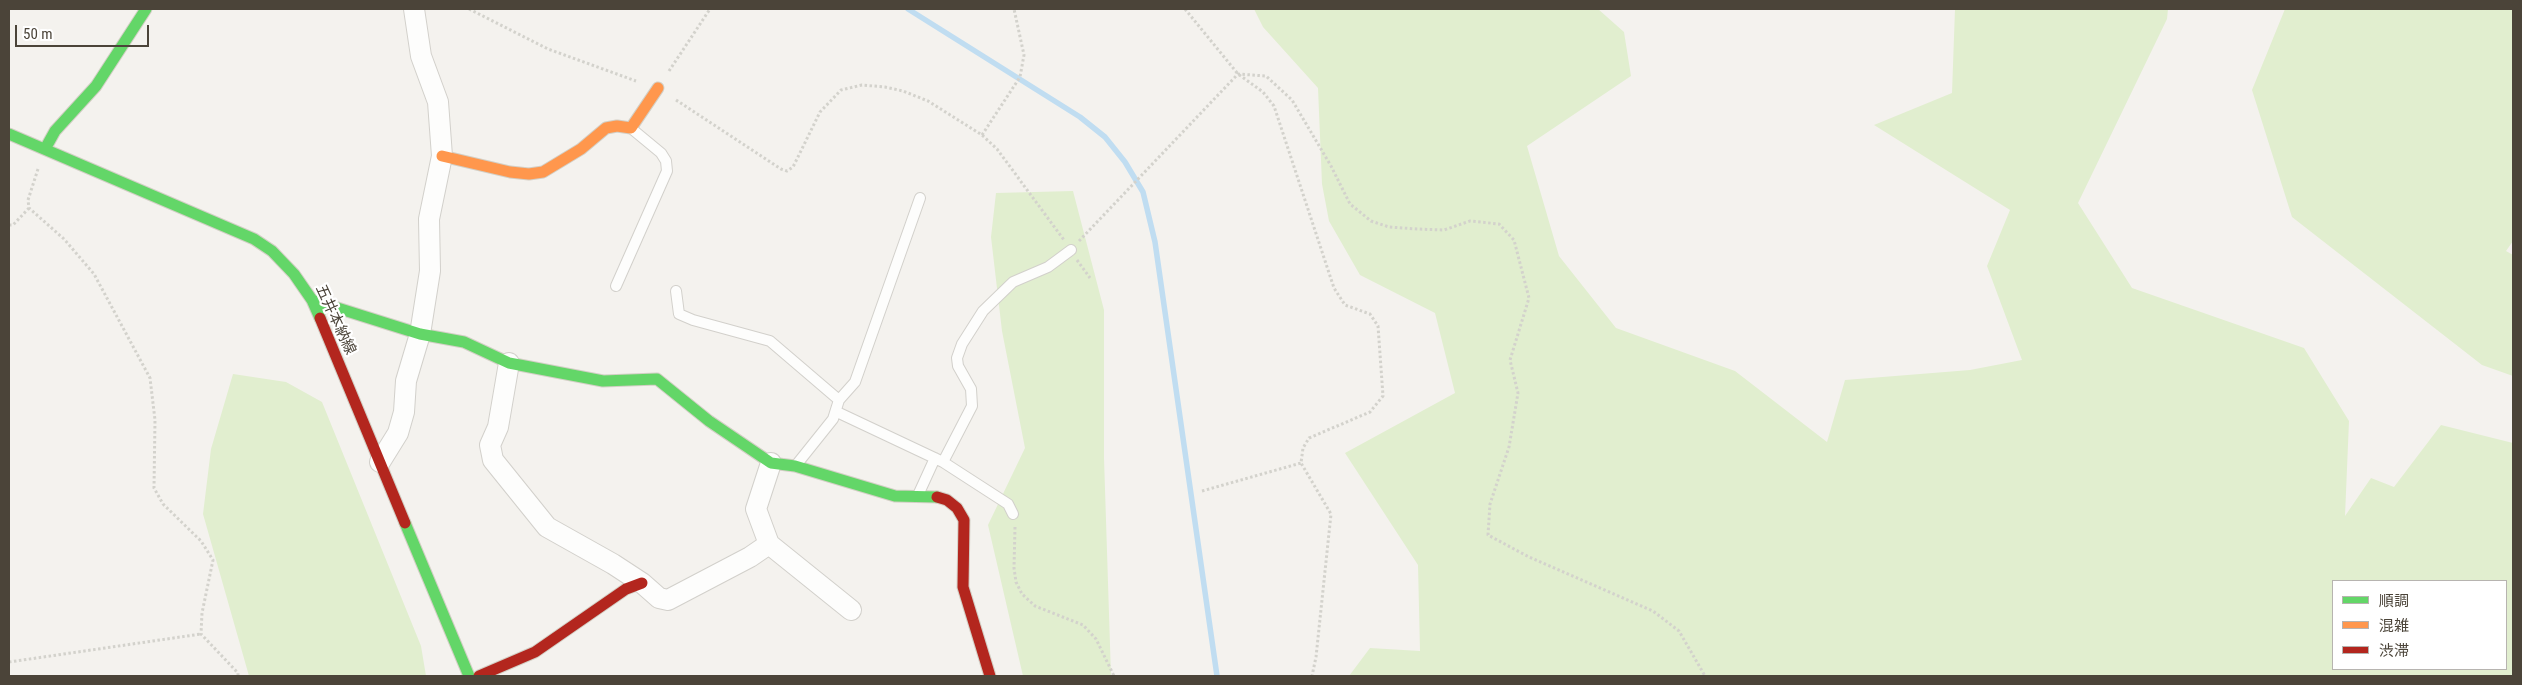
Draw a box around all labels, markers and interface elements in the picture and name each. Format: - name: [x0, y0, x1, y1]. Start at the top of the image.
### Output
- scale bar: [18, 15, 151, 47]
- text: 50 m: [23, 25, 53, 43]
- street label: 五井本納線: [311, 282, 359, 358]
- legend: [2332, 580, 2507, 670]
- text: 順調: [2379, 592, 2409, 610]
- text: 混雑: [2379, 617, 2409, 635]
- text: 渋滞: [2379, 642, 2409, 660]

